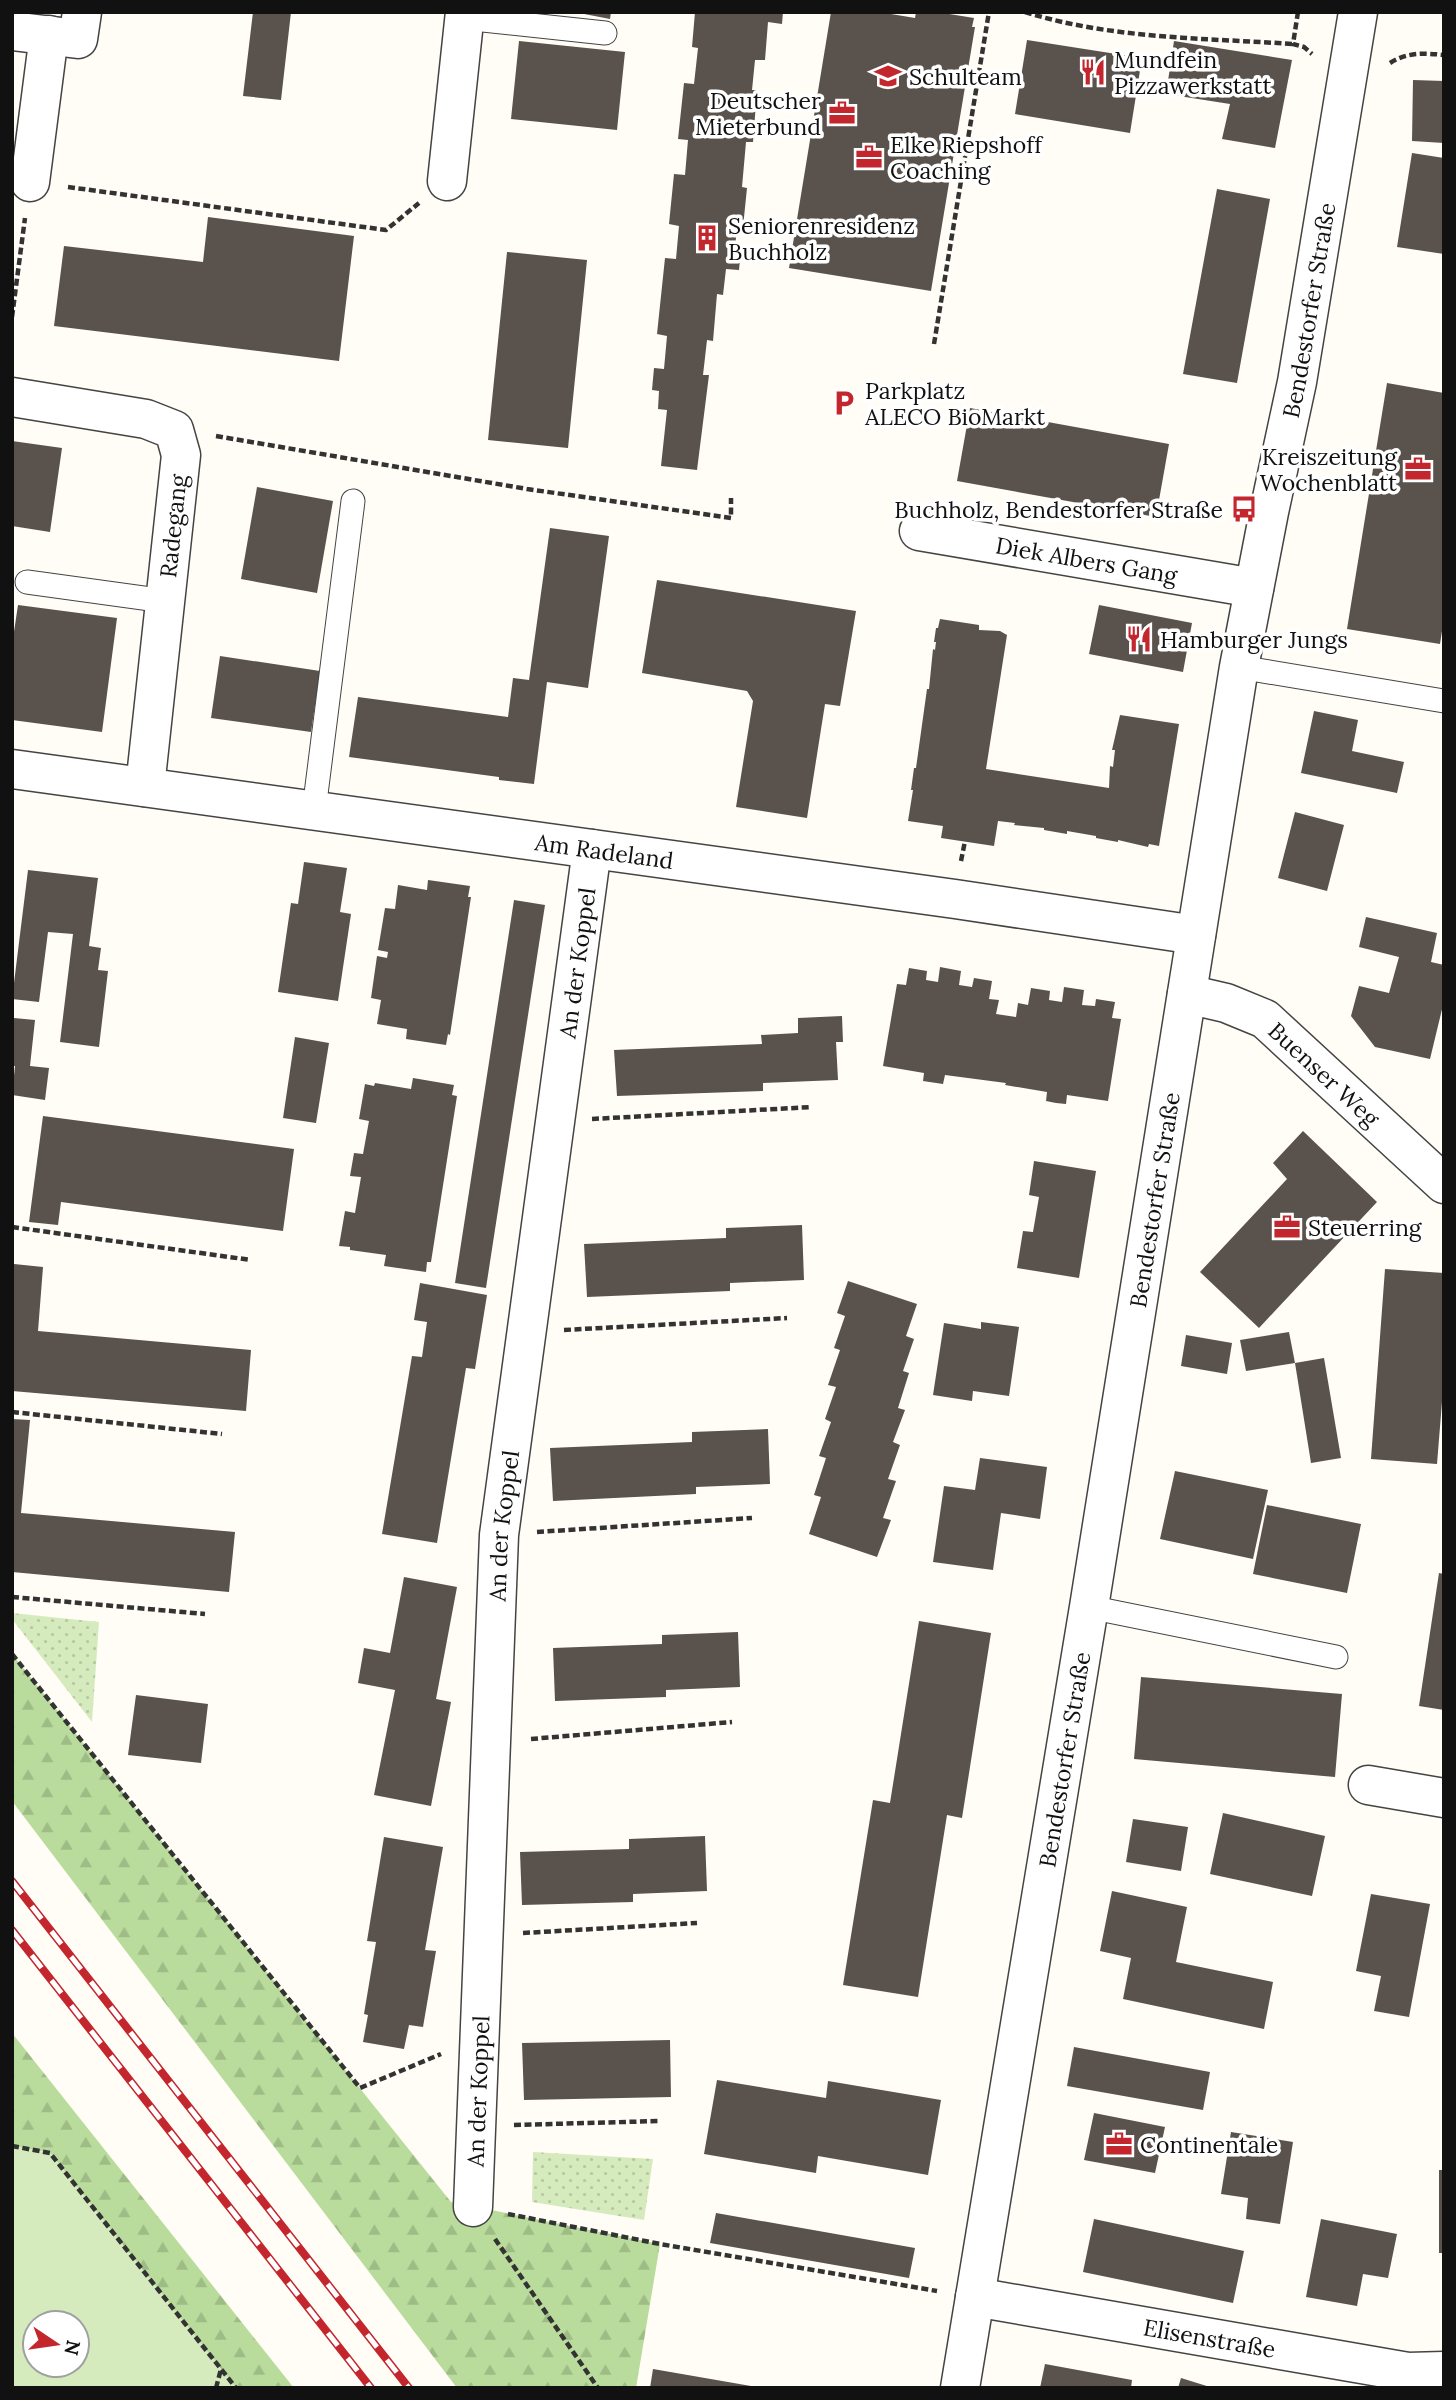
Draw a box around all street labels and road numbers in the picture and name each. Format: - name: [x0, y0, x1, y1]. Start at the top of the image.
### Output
- street label: Bendestorfer Straße: [1275, 200, 1341, 420]
- street label: Radegang: [153, 472, 193, 579]
- street label: Diek Albers Gang: [994, 530, 1181, 589]
- street label: Am Radeland: [532, 827, 676, 875]
- street label: An der Koppel: [552, 886, 601, 1041]
- street label: Buenser Weg: [1263, 1015, 1387, 1133]
- street label: Bendestorfer Straße: [1123, 1090, 1185, 1310]
- street label: An der Koppel: [482, 1448, 525, 1603]
- street label: Bendestorfer Straße: [1032, 1650, 1096, 1869]
- street label: An der Koppel: [460, 2015, 495, 2168]
- street label: Elisenstraße: [1141, 2312, 1278, 2363]

